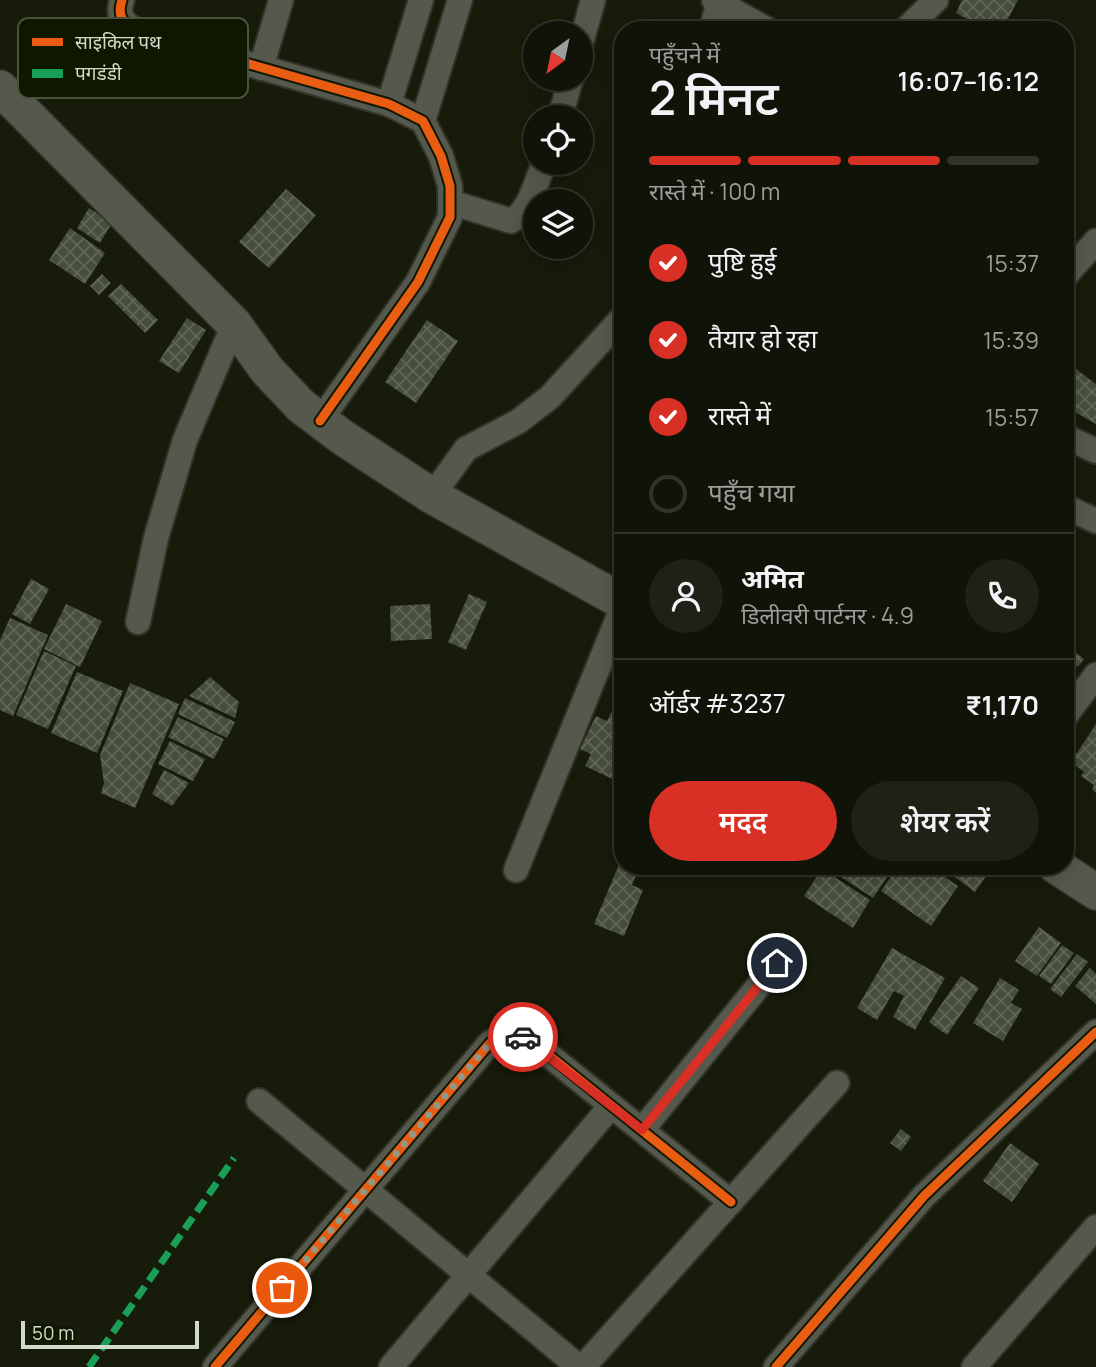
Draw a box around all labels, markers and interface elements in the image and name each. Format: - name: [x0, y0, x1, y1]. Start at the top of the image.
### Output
- legend: [18, 18, 248, 98]
- north arrow: [523, 21, 593, 91]
- map controls: [523, 21, 593, 259]
- text: साइकिल पथ: [75, 29, 162, 55]
- text: पहुँचने में: [649, 38, 720, 70]
- text: पगडंडी: [75, 60, 123, 86]
- text: 16:07–16:12: [898, 63, 1039, 99]
- text: 2 मिनट: [649, 66, 779, 129]
- button: locate: [523, 105, 593, 175]
- text: रास्ते में · 100 m: [649, 175, 780, 207]
- button: layers: [523, 189, 593, 259]
- text: पुष्टि हुई: [708, 243, 776, 279]
- icon: check: [649, 244, 687, 282]
- text: 15:37: [986, 247, 1039, 279]
- text: तैयार हो रहा: [708, 320, 817, 356]
- icon: check: [649, 321, 687, 359]
- text: 15:39: [983, 324, 1039, 356]
- text: रास्ते में: [708, 397, 771, 433]
- icon: check: [649, 398, 687, 436]
- text: 15:57: [985, 401, 1039, 433]
- text: पहुँच गया: [708, 474, 795, 510]
- button: person: [649, 559, 723, 633]
- button: phone: [965, 559, 1039, 633]
- text: अमित: [741, 560, 804, 596]
- text: डिलीवरी पार्टनर · 4.9: [741, 599, 914, 631]
- text: ऑर्डर #3237: [649, 685, 786, 721]
- text: ₹1,170: [965, 687, 1039, 723]
- button: मदद: [649, 781, 837, 861]
- button: शेयर करें: [851, 781, 1039, 861]
- pin: [747, 933, 807, 993]
- icon: home: [758, 944, 796, 982]
- courier: [488, 1002, 558, 1072]
- icon: car: [504, 1018, 542, 1056]
- pin: [252, 1258, 312, 1318]
- icon: bag: [263, 1269, 301, 1307]
- scale bar: [21, 1318, 200, 1350]
- text: 50 m: [32, 1320, 74, 1346]

